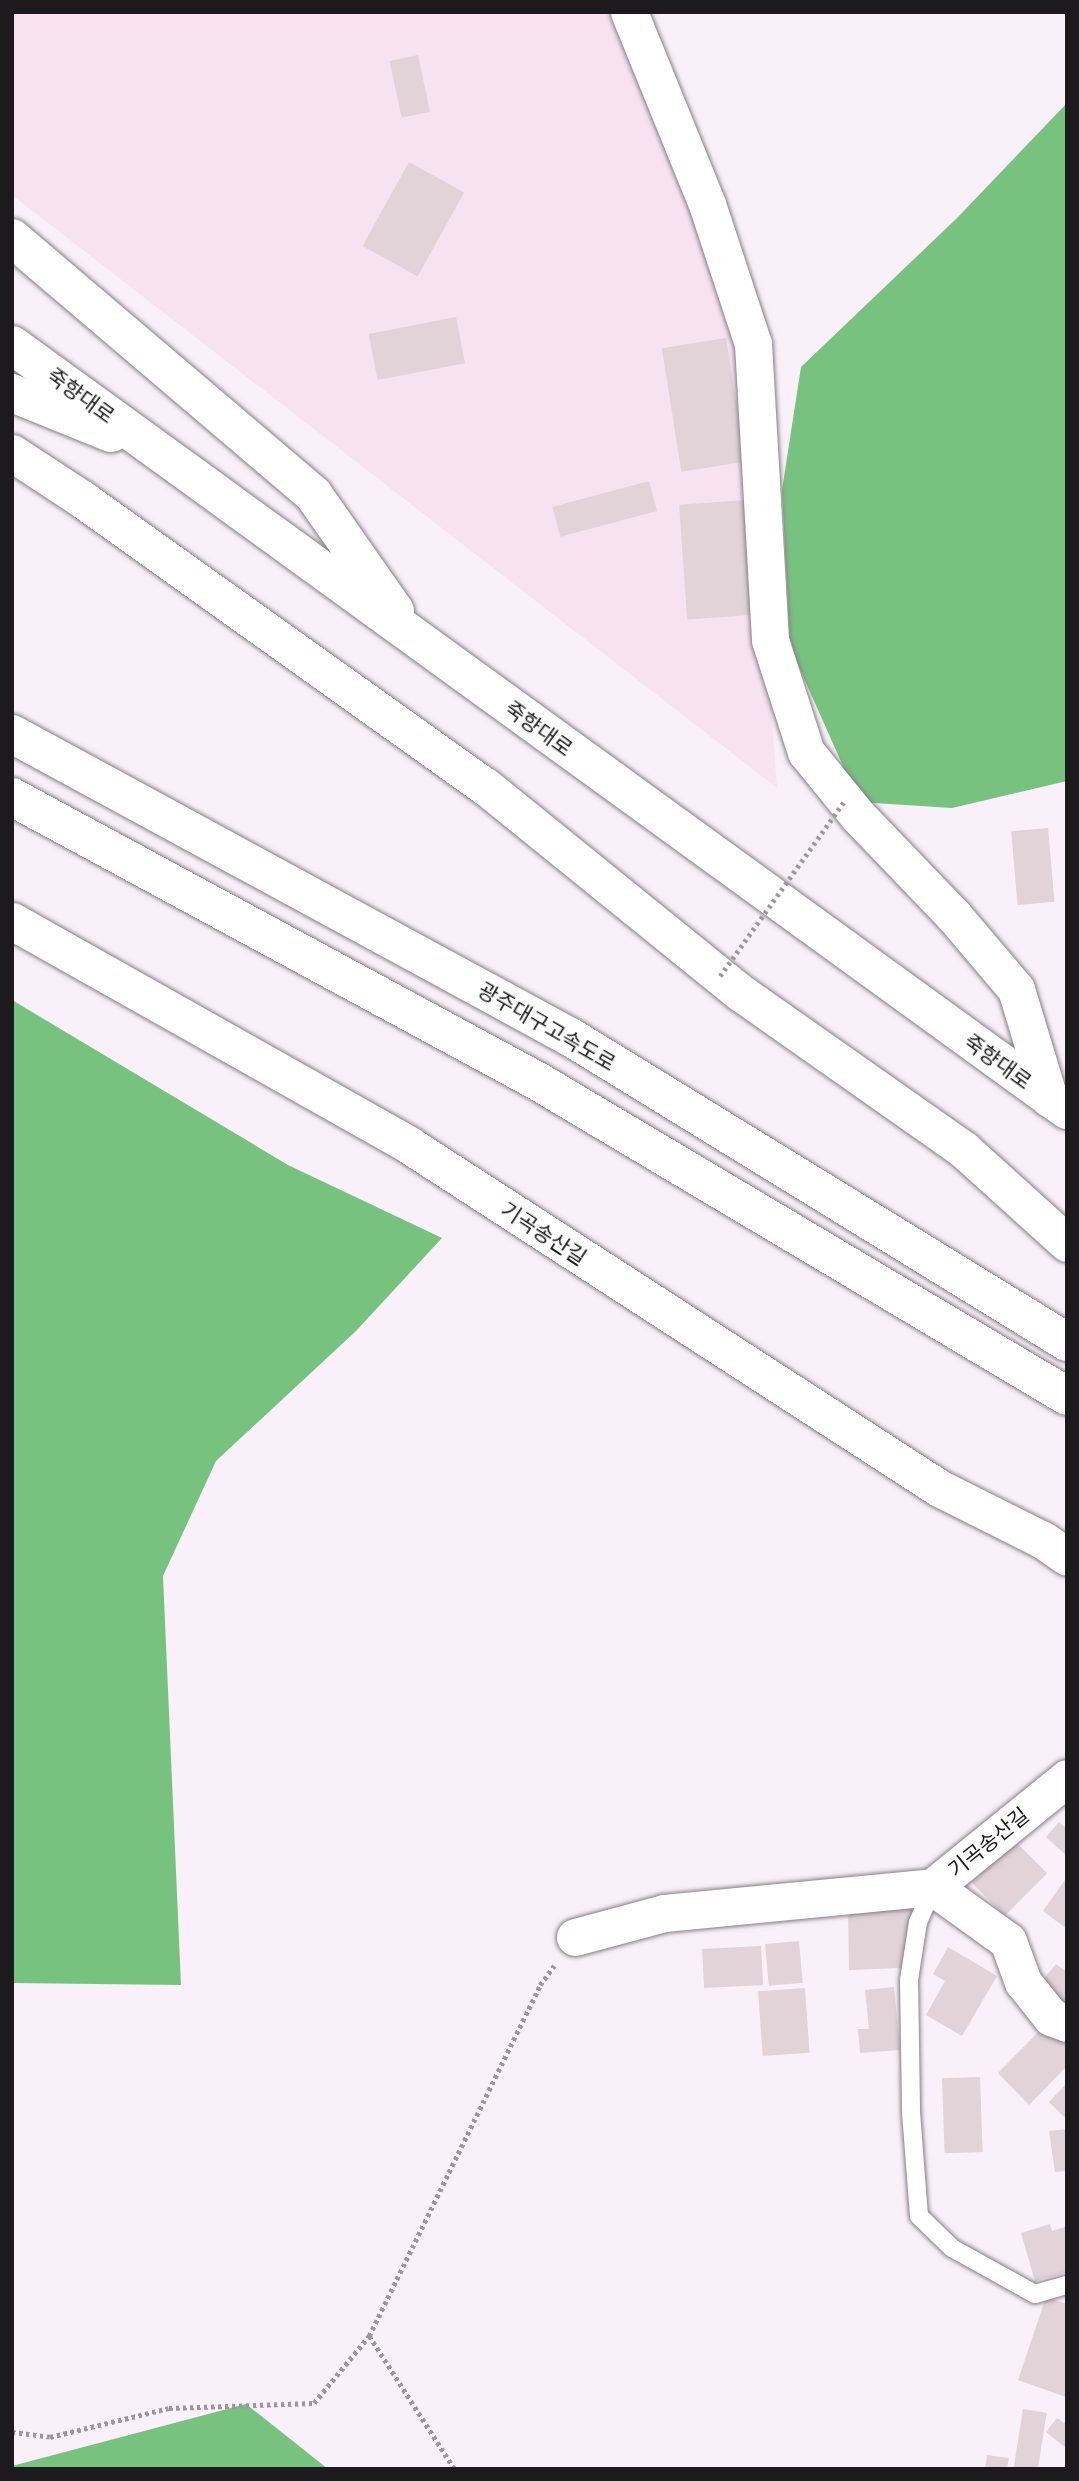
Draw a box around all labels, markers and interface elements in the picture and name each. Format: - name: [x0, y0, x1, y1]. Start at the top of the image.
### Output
- street label: 죽향대로: [42, 362, 120, 428]
- street label: 죽향대로: [500, 695, 578, 761]
- street label: 광주대구고속도로: [474, 976, 620, 1076]
- street label: 죽향대로: [959, 1028, 1037, 1094]
- street label: 기곡송산길: [497, 1196, 591, 1270]
- street label: 기곡송산길: [943, 1802, 1033, 1882]

